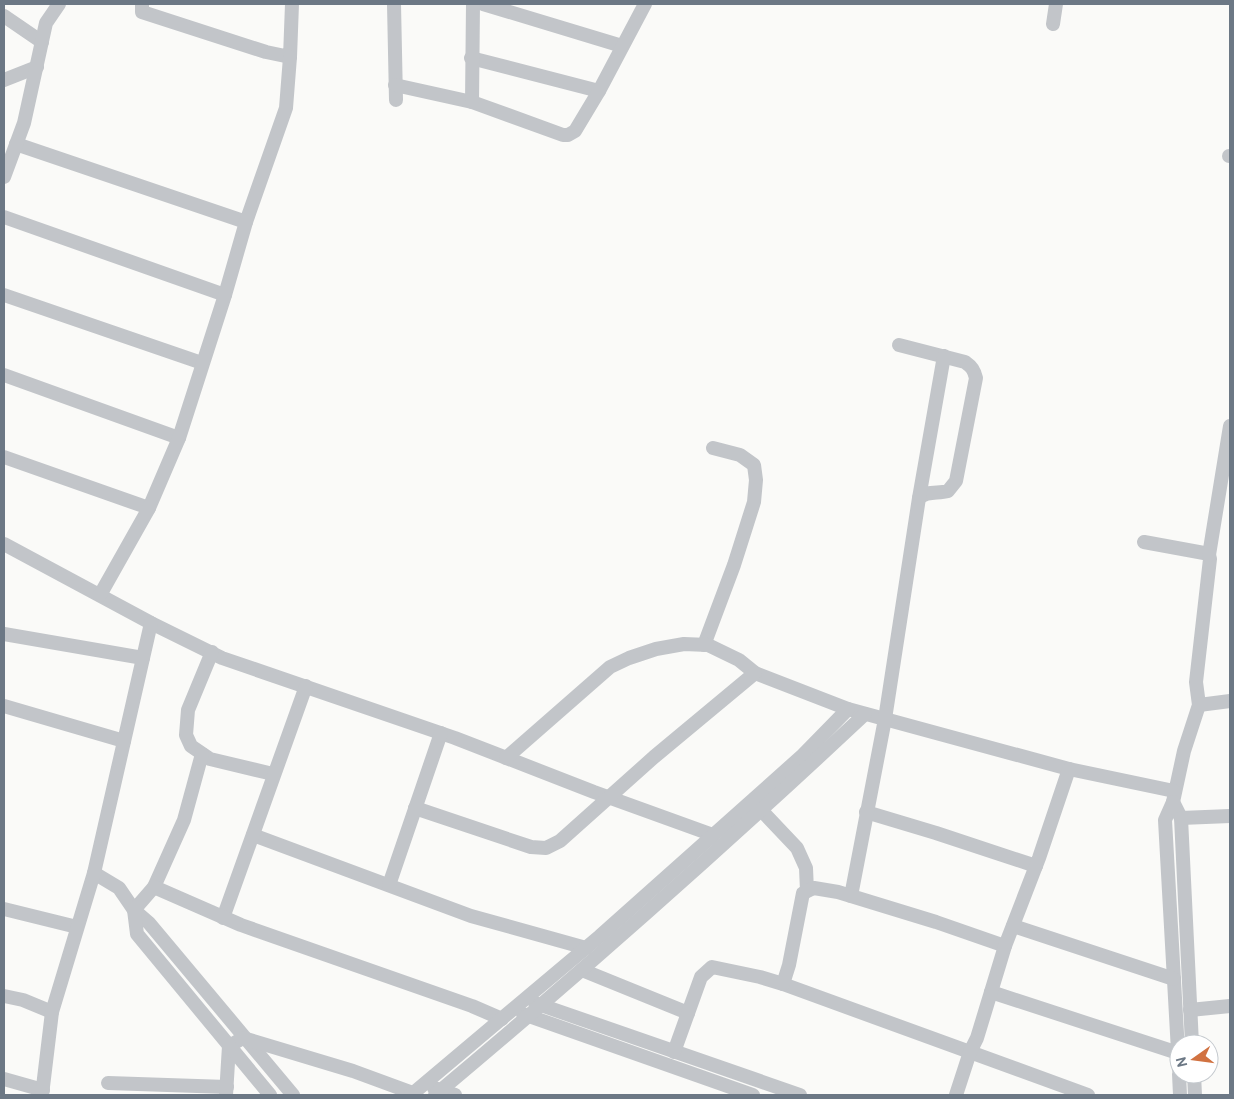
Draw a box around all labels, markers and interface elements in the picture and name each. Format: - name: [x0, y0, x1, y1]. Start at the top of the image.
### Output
- north arrow: [1169, 1034, 1219, 1084]
- text: N: [1173, 1055, 1192, 1069]

